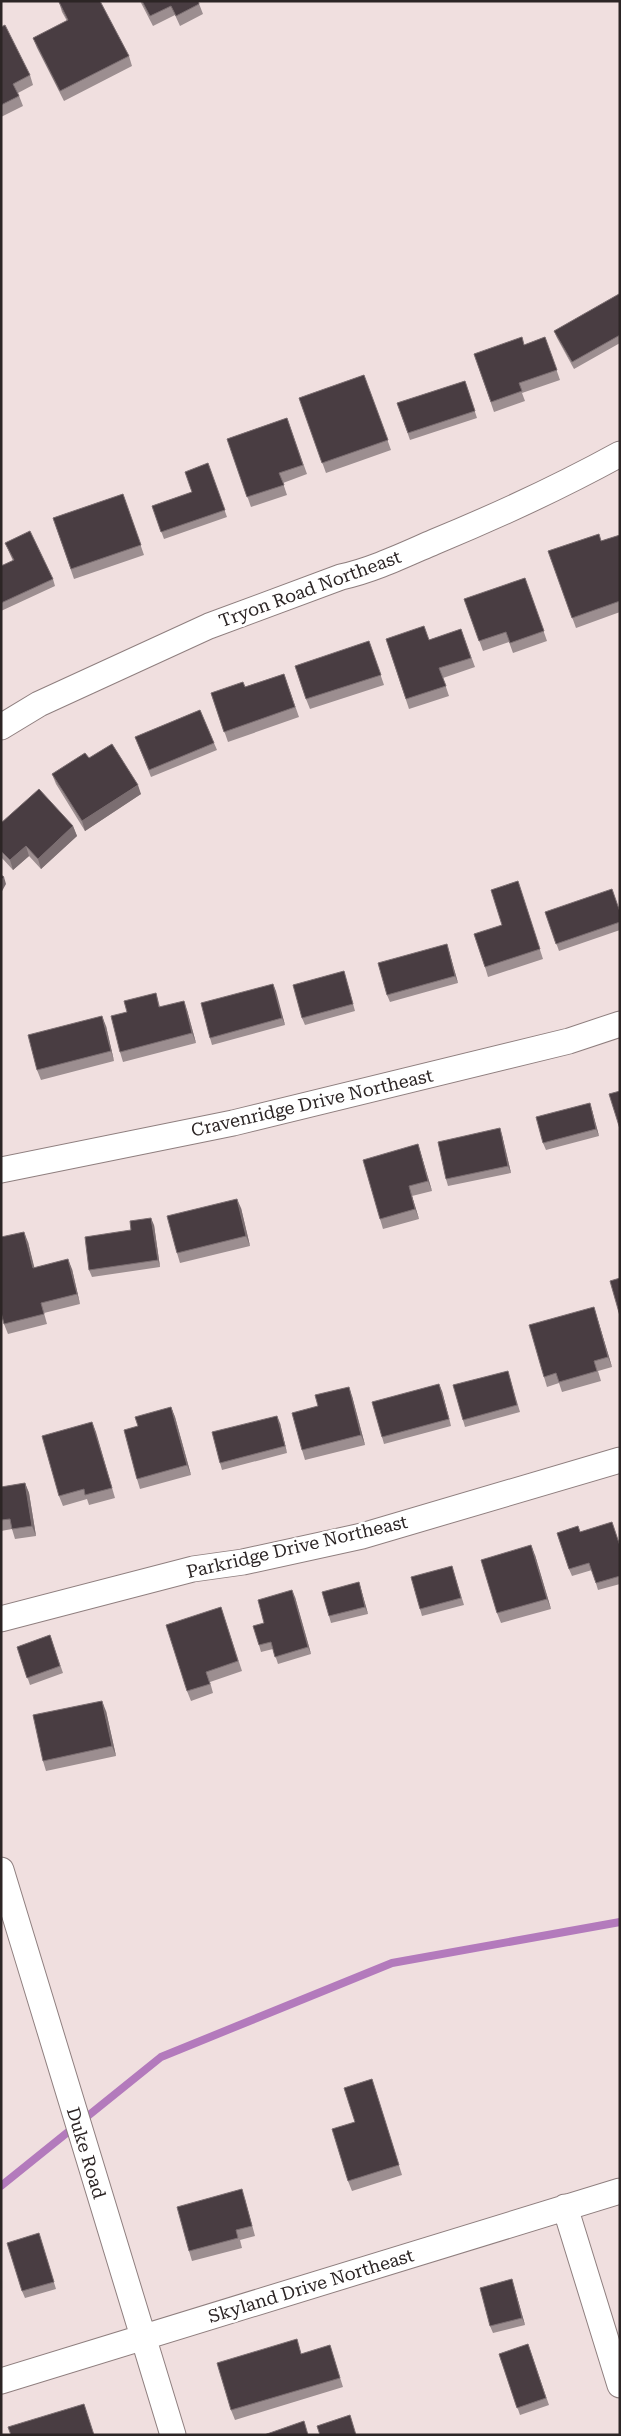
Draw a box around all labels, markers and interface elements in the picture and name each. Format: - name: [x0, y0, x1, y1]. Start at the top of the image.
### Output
- street label: Tryon Road Northeast: [216, 546, 404, 631]
- street label: Cravenridge Drive Northeast: [189, 1064, 435, 1141]
- street label: Parkridge Drive Northeast: [184, 1511, 410, 1582]
- street label: Duke Road: [63, 2105, 110, 2202]
- street label: Skyland Drive Northeast: [206, 2244, 416, 2327]

